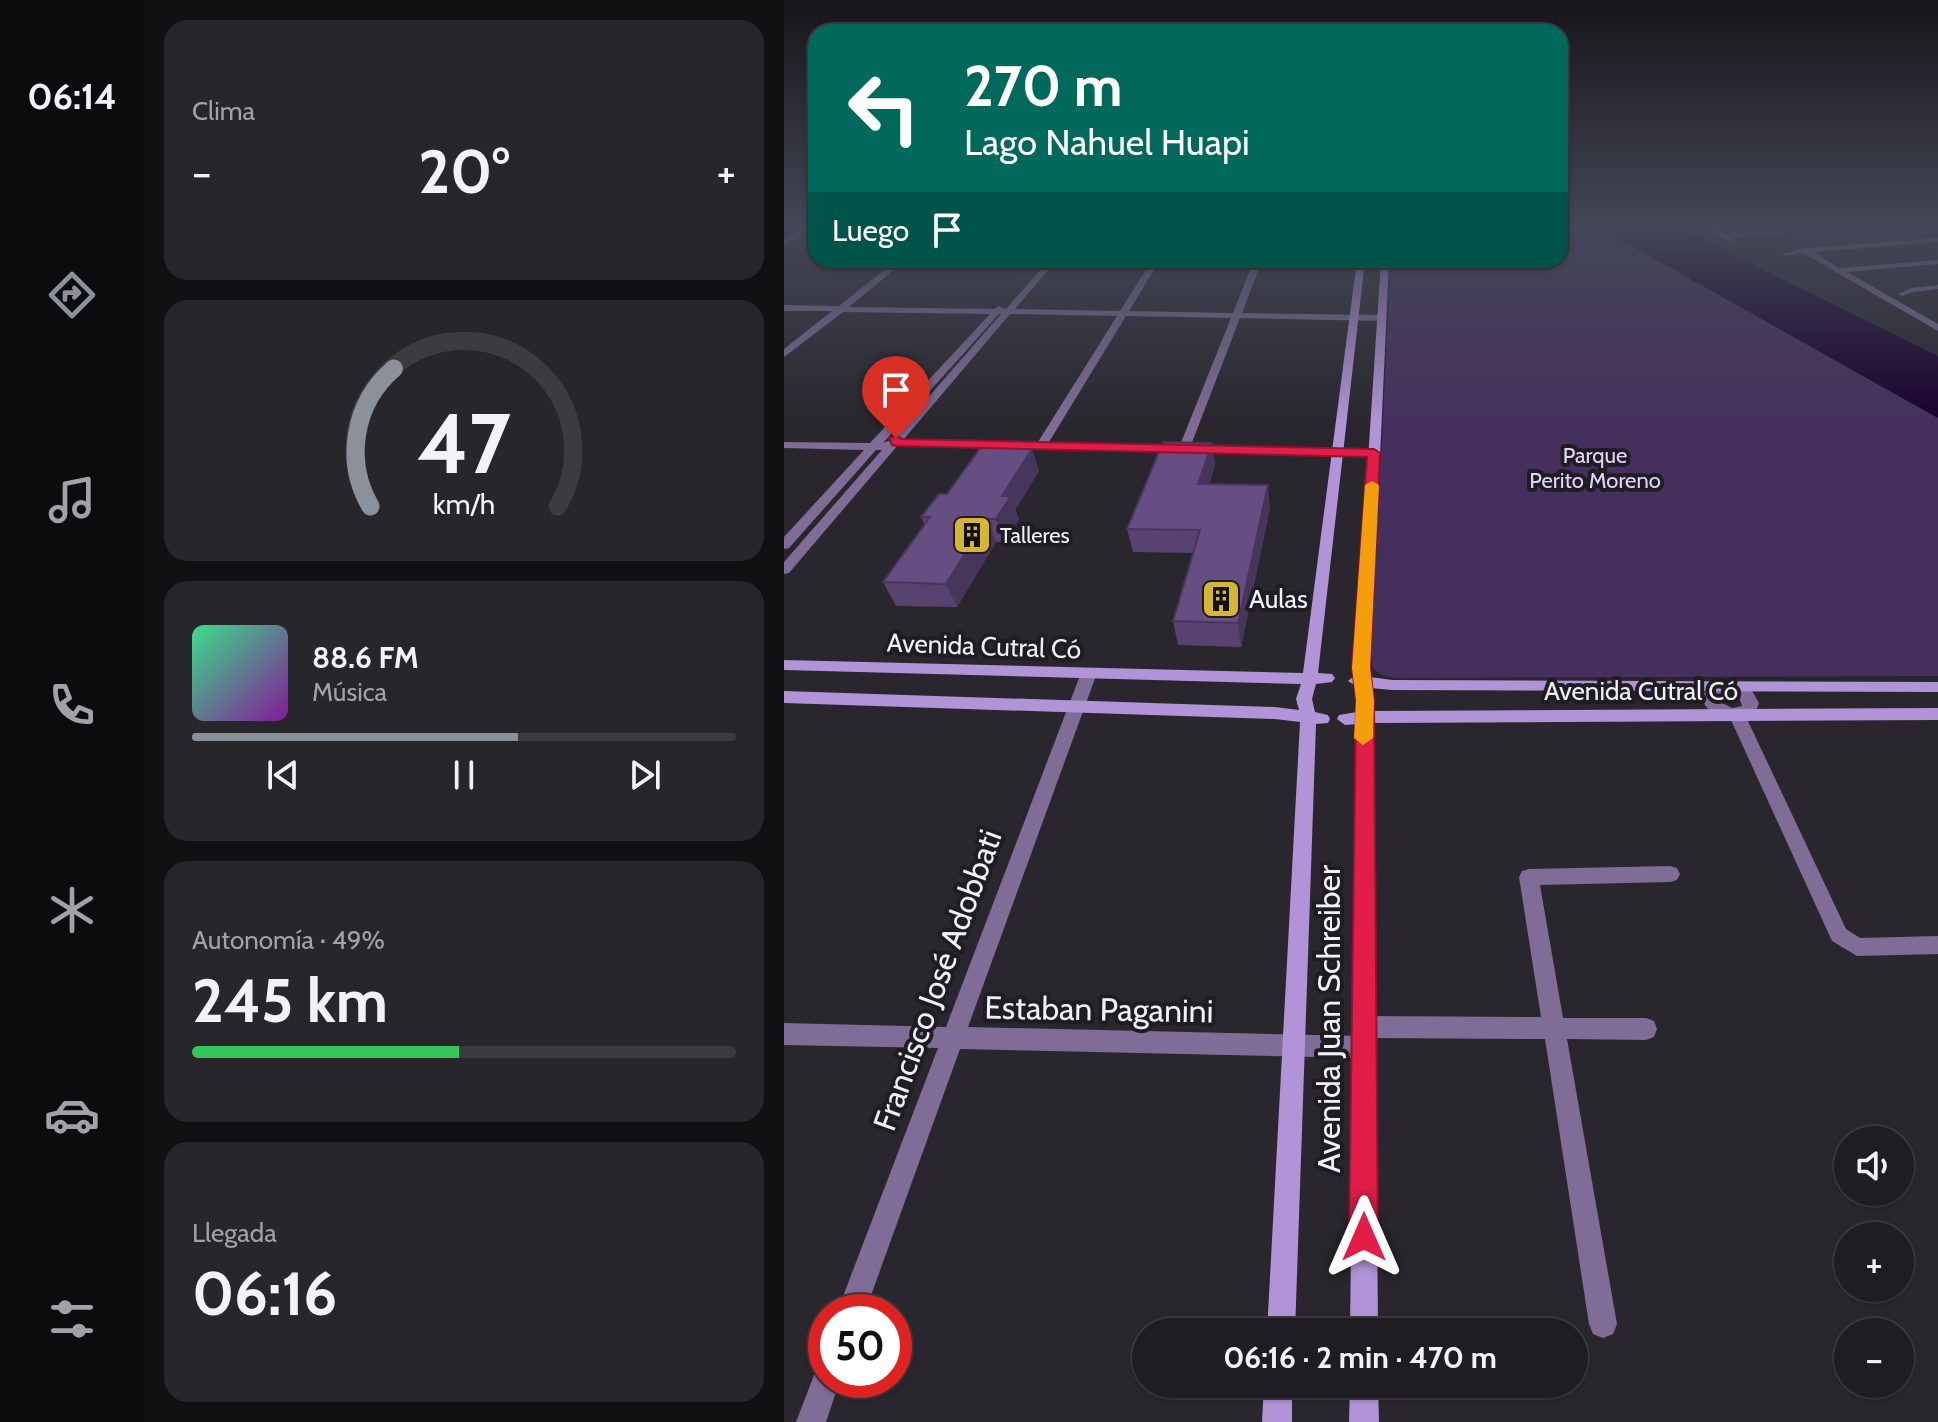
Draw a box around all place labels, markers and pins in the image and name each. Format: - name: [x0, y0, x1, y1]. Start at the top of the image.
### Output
- pin: [862, 356, 930, 438]
- building icon: Talleres: [951, 514, 993, 556]
- place label: Talleres: [1000, 522, 1070, 549]
- building icon: Aulas: [1200, 578, 1242, 620]
- place label: Aulas: [1249, 583, 1308, 615]

